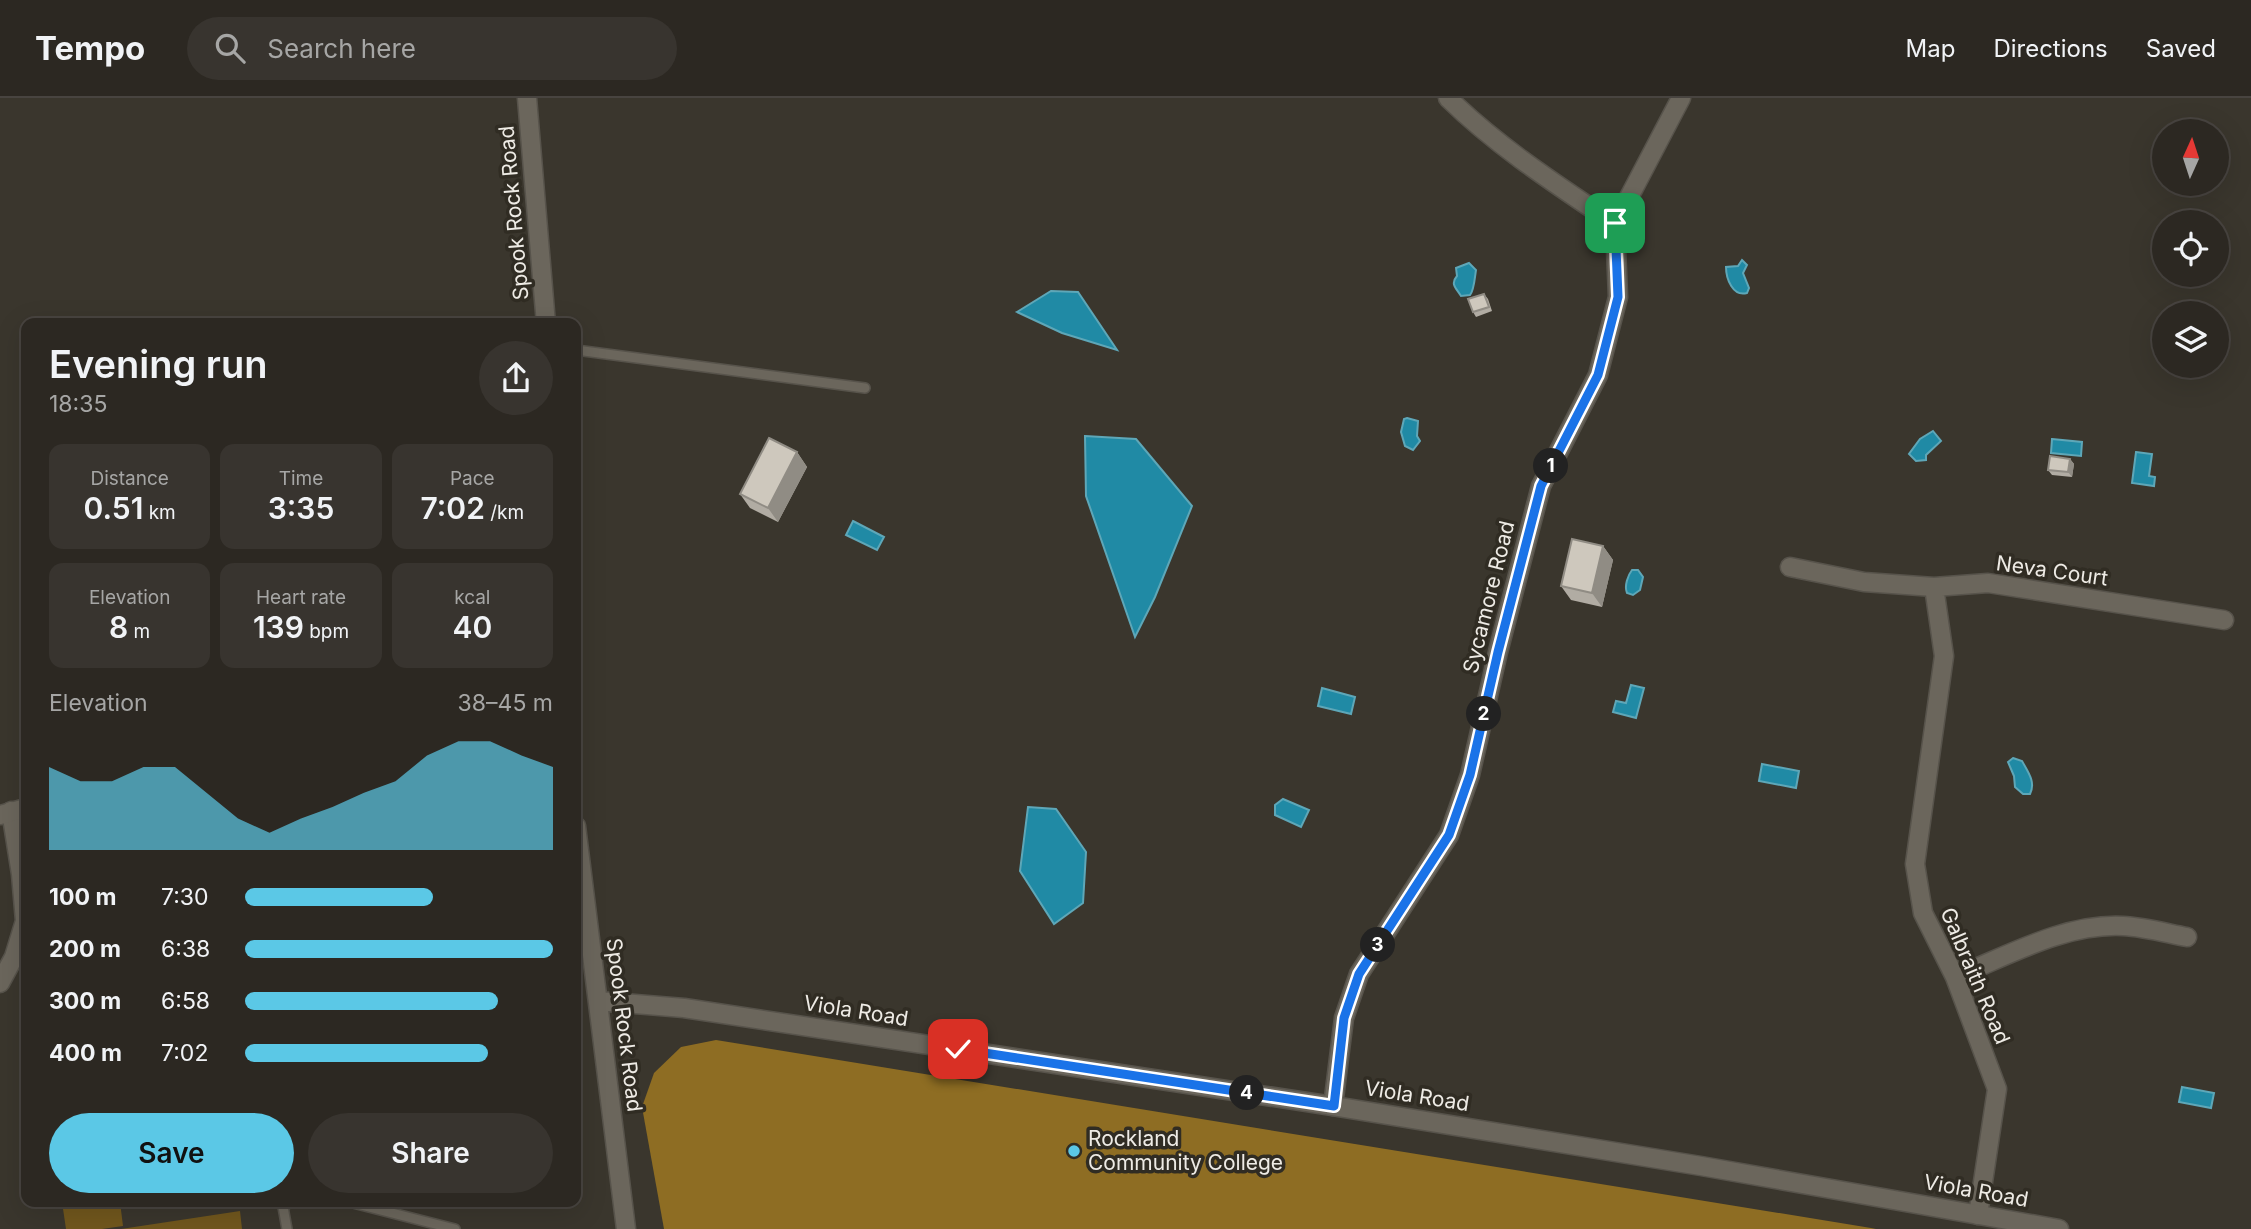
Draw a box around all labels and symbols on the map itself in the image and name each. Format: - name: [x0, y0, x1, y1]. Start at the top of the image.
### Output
- north arrow: [2152, 119, 2230, 196]
- street label: Spook Rock Road: [493, 125, 534, 301]
- pin: [1585, 193, 1645, 253]
- pin: 1: [1534, 448, 1568, 484]
- street label: Sycamore Road: [1457, 518, 1520, 676]
- street label: Neva Court: [1995, 550, 2110, 591]
- pin: 2: [1466, 696, 1502, 732]
- street label: Galbraith Road: [1935, 904, 2015, 1048]
- pin: 3: [1360, 928, 1396, 962]
- street label: Spook Rock Road: [601, 937, 648, 1113]
- street label: Viola Road: [802, 990, 910, 1031]
- pin: [928, 1019, 988, 1079]
- street label: Viola Road: [1363, 1075, 1471, 1116]
- pin: 4: [1230, 1076, 1264, 1110]
- place label: Rockland Community College: [1088, 1126, 1283, 1175]
- marker: Rockland Community College: [1066, 1143, 1082, 1159]
- street label: Viola Road: [1922, 1169, 2030, 1212]

